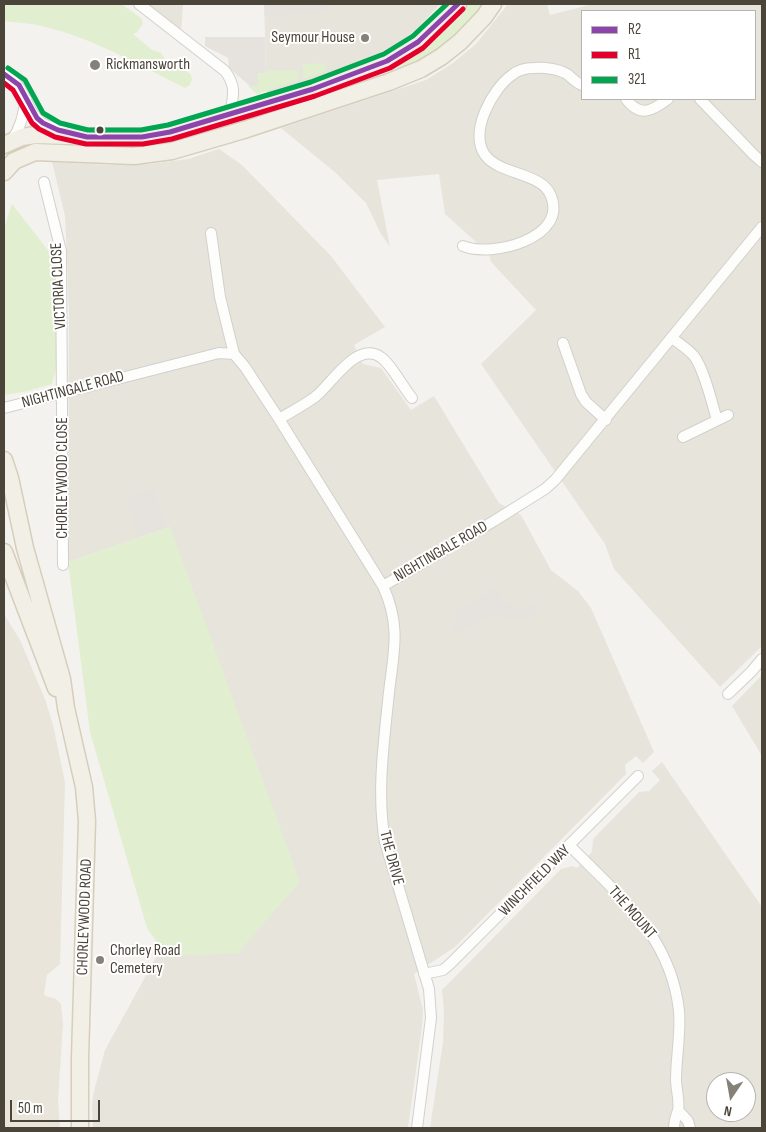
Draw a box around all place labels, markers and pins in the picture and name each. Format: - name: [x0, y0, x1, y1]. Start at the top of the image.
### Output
- place label: Seymour House: [271, 28, 355, 48]
- marker: Seymour House: [359, 32, 371, 44]
- place label: Rickmansworth: [106, 55, 190, 75]
- marker: Rickmansworth: [88, 58, 102, 72]
- unlabelled marker: [95, 125, 105, 135]
- place label: Chorley Road Cemetery: [110, 941, 181, 979]
- marker: Chorley Road Cemetery: [94, 954, 106, 966]

